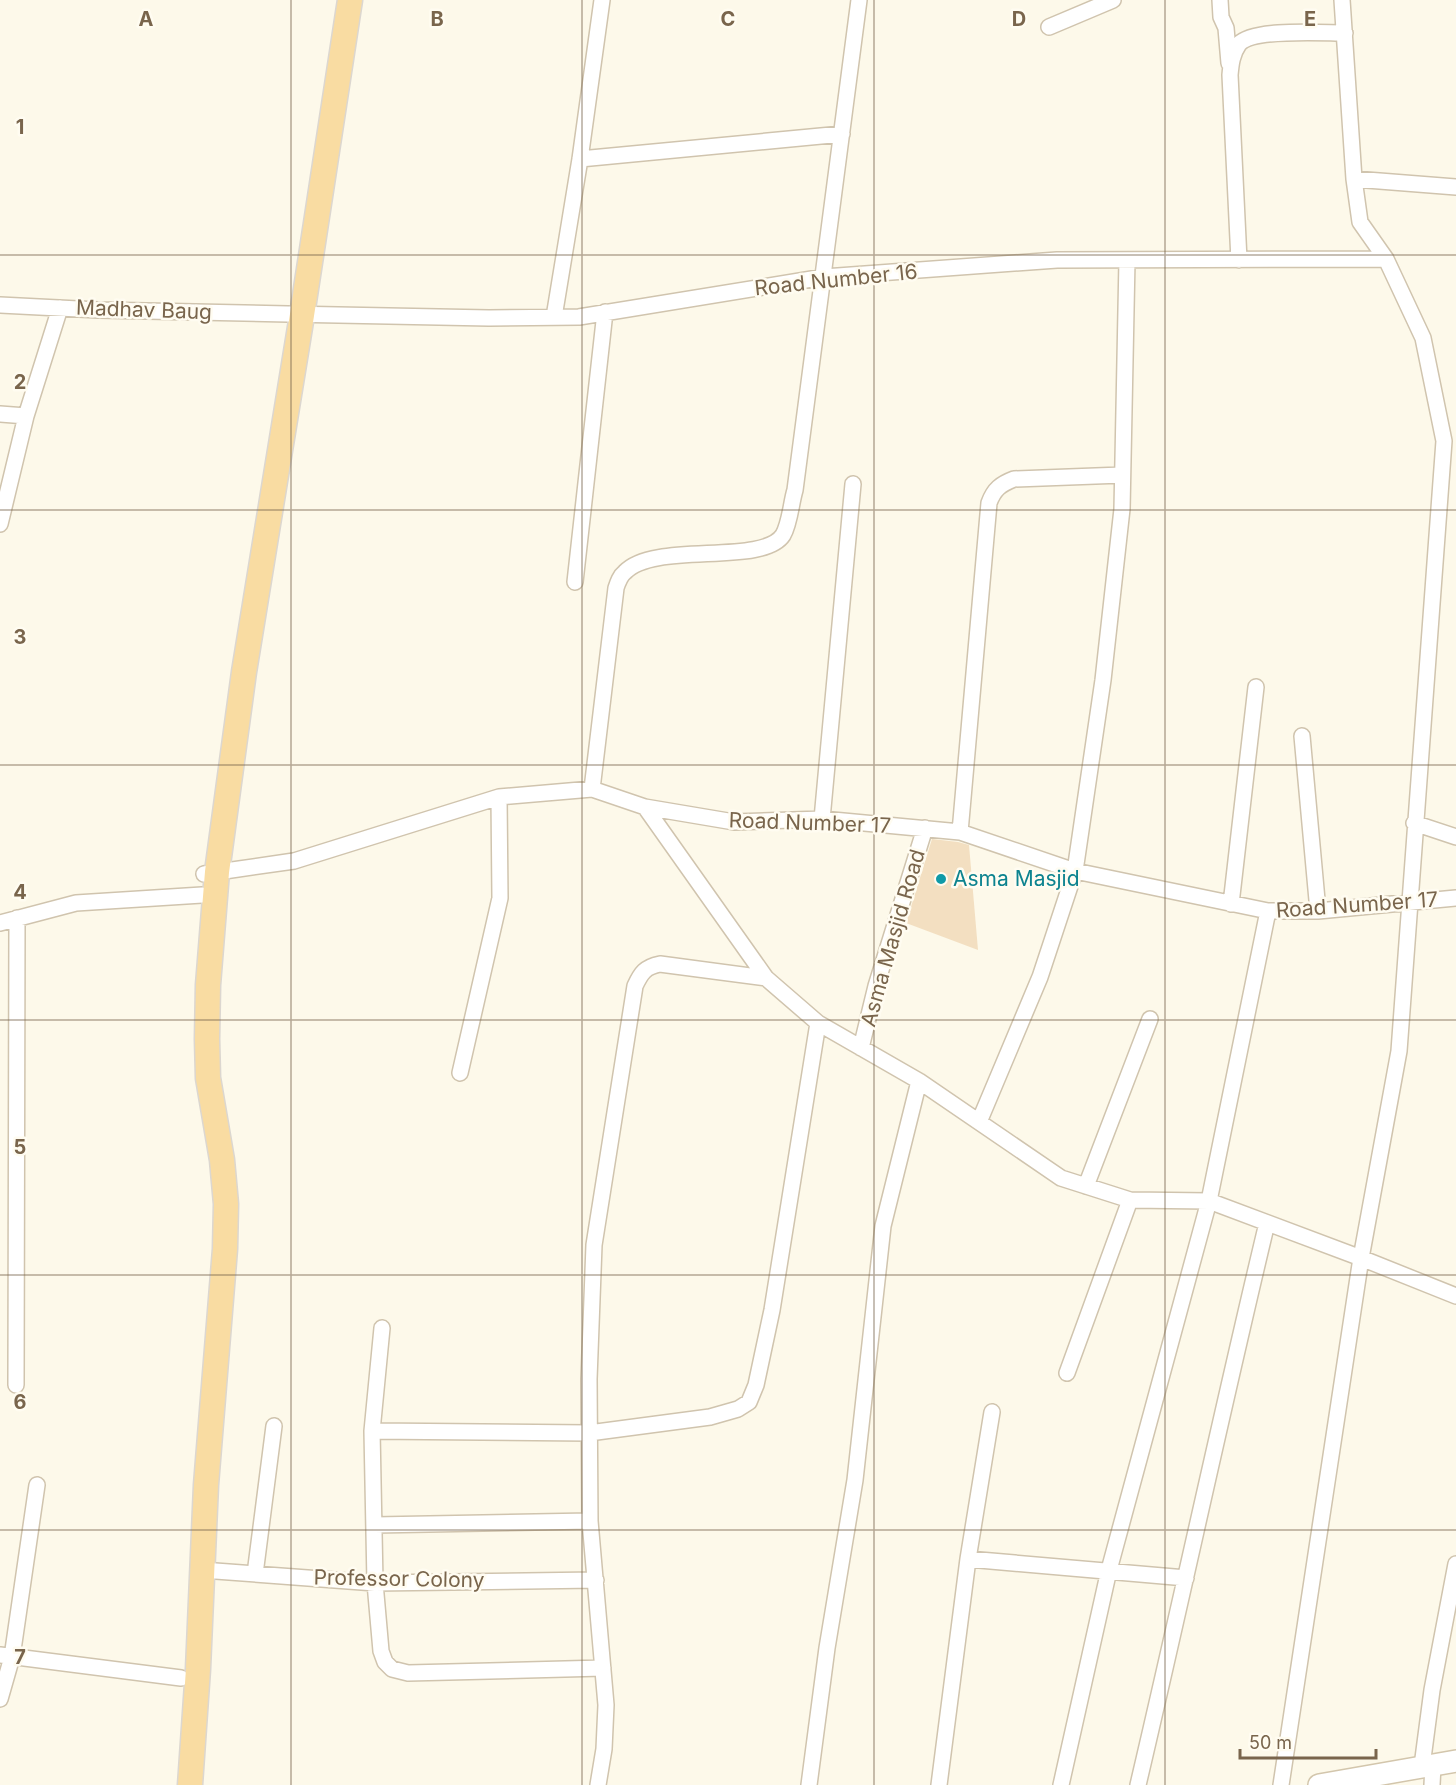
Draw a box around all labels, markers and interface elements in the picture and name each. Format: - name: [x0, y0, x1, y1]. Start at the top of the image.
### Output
- text: A: [139, 7, 154, 31]
- text: B: [430, 7, 444, 31]
- text: C: [721, 7, 735, 31]
- text: D: [1012, 7, 1026, 31]
- text: E: [1304, 7, 1316, 31]
- text: 1: [16, 115, 24, 139]
- street label: Road Number 16: [753, 259, 919, 300]
- street label: Madhav Baug: [76, 295, 212, 324]
- text: 2: [14, 370, 26, 394]
- text: 3: [14, 625, 26, 649]
- street label: Road Number 17: [728, 807, 892, 838]
- street label: Asma Masjid Road: [855, 846, 930, 1029]
- place label: Asma Masjid: [953, 866, 1080, 891]
- marker: Asma Masjid: [934, 872, 948, 886]
- text: 4: [13, 880, 27, 904]
- street label: Road Number 17: [1275, 886, 1439, 923]
- text: 5: [14, 1135, 26, 1159]
- text: 6: [14, 1390, 27, 1414]
- street label: Professor Colony: [313, 1565, 485, 1592]
- text: 7: [14, 1645, 26, 1669]
- scale bar: [1240, 1722, 1376, 1760]
- text: 50 m: [1249, 1732, 1292, 1753]

